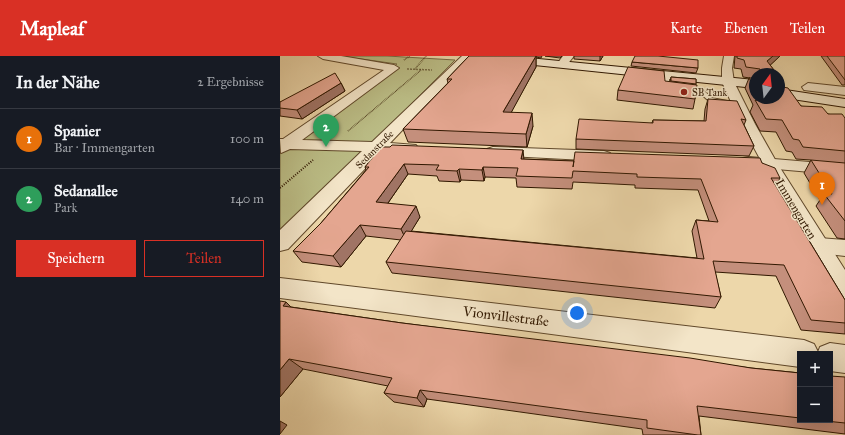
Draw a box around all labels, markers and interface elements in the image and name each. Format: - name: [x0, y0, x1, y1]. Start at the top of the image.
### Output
- text: Mapleaf: [20, 17, 84, 40]
- text: Karte: [670, 20, 702, 37]
- text: Ebenen: [724, 20, 768, 37]
- text: Teilen: [790, 20, 825, 37]
- north arrow: [749, 68, 785, 104]
- text: In der Nähe: [16, 72, 100, 93]
- text: 2 Ergebnisse: [197, 74, 264, 90]
- marker: SB Tank: [679, 87, 689, 97]
- place label: SB Tank: [692, 87, 727, 99]
- pin: 2: [313, 114, 339, 147]
- text: Spanier: [54, 122, 101, 140]
- street label: Sedanstraße: [353, 128, 396, 171]
- text: 1: [26, 131, 32, 147]
- text: 100 m: [230, 131, 264, 147]
- text: Bar · Immengarten: [54, 140, 155, 156]
- pin: 1: [809, 172, 835, 205]
- street label: Immengarten: [772, 176, 820, 243]
- text: Sedanallee: [54, 182, 118, 200]
- text: 2: [26, 191, 32, 207]
- text: 140 m: [230, 191, 264, 207]
- text: Park: [54, 200, 78, 216]
- button: Speichern: [16, 240, 136, 277]
- button: Teilen: [144, 240, 264, 277]
- street label: Vionvillestraße: [461, 303, 550, 330]
- your location: [567, 303, 587, 323]
- map controls: [797, 351, 833, 423]
- button: +: [797, 351, 833, 387]
- button: −: [797, 387, 833, 423]

